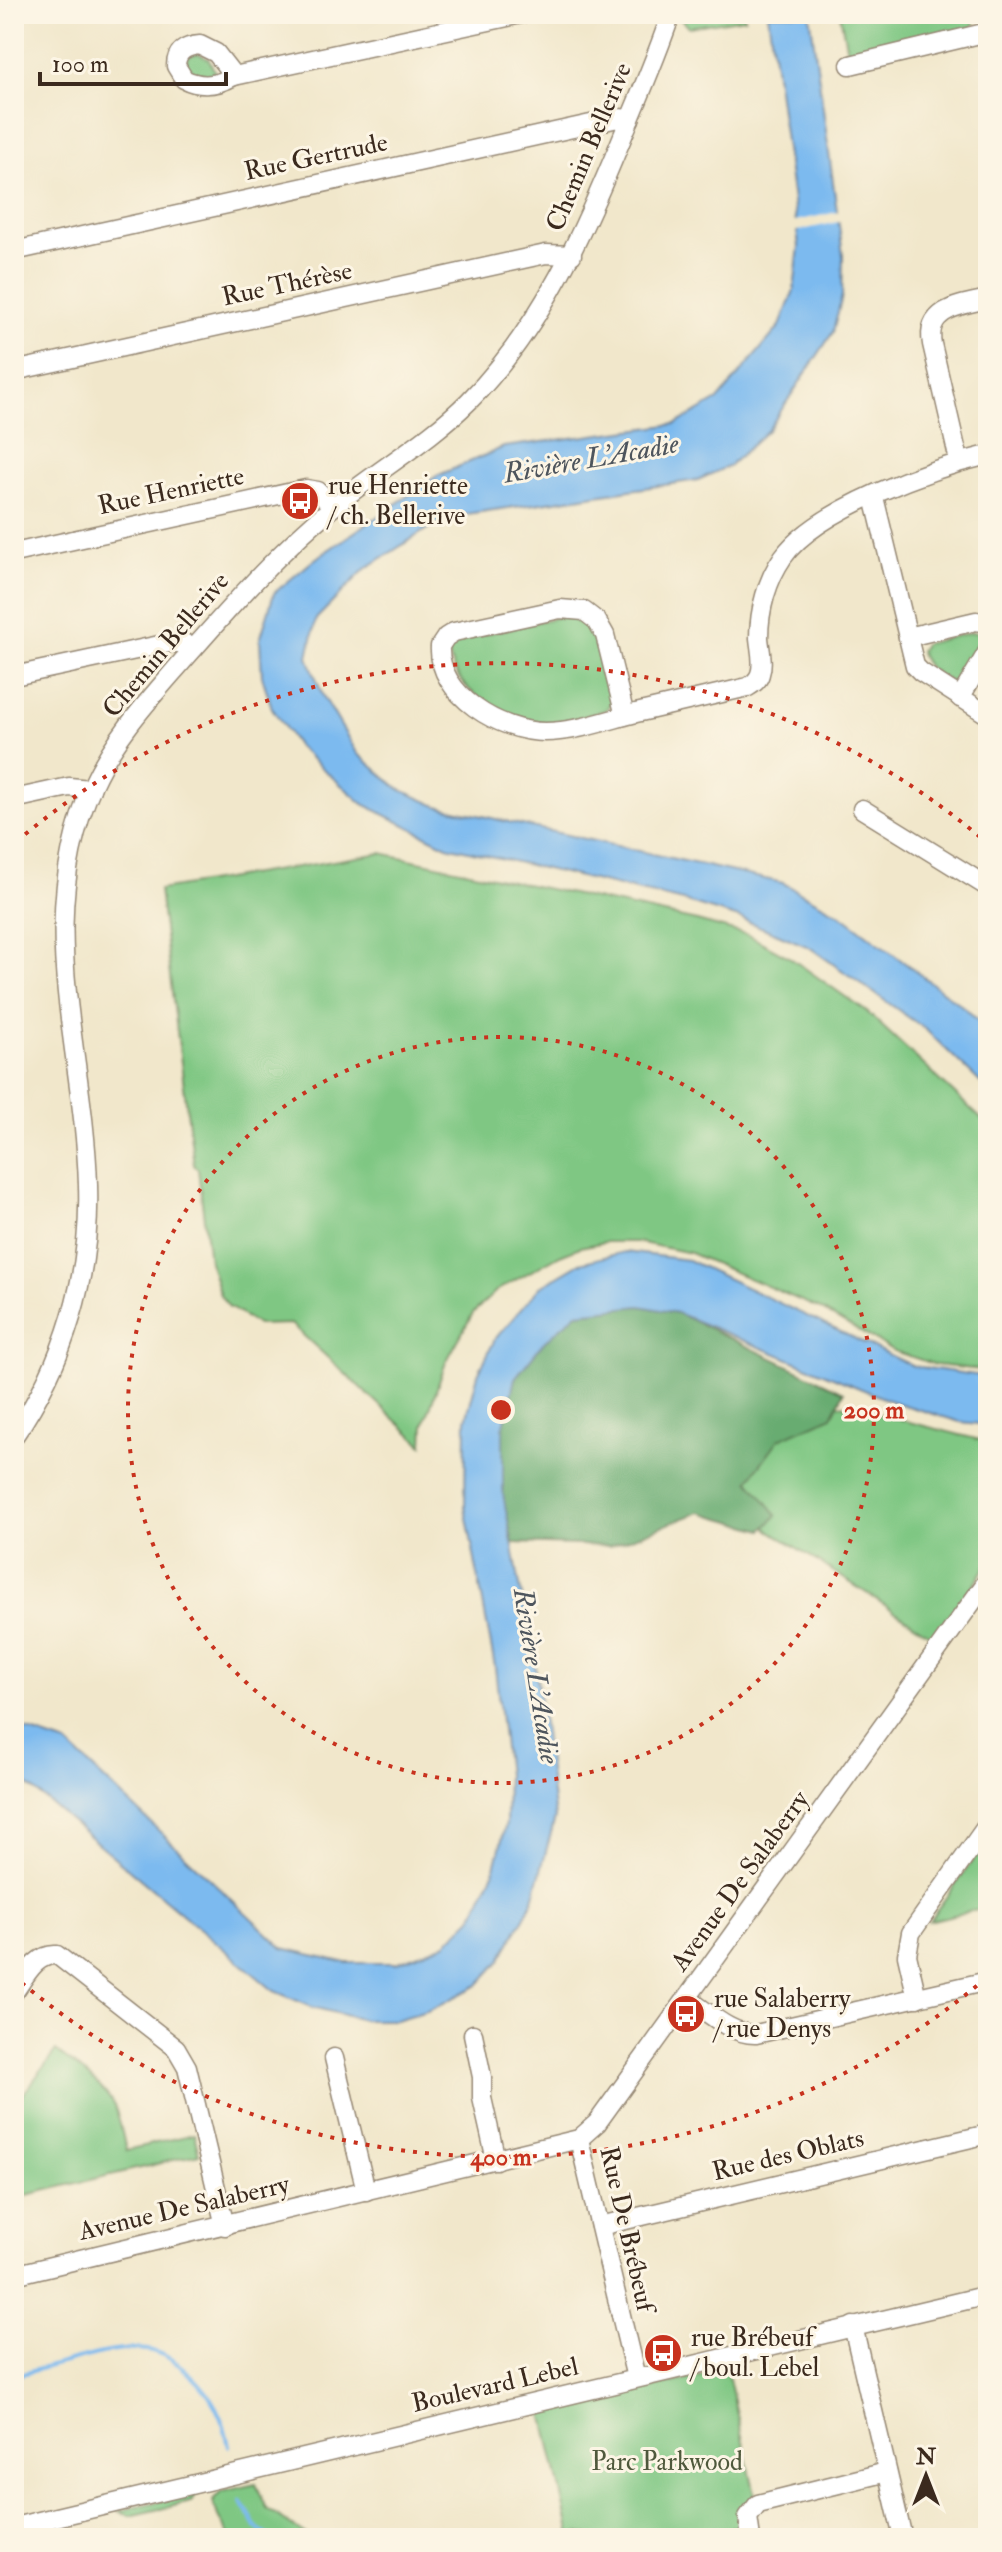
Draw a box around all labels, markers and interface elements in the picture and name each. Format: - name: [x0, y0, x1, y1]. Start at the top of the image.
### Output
- scale bar: [40, 36, 226, 86]
- text: 100 m: [52, 49, 109, 80]
- street label: Chemin Bellerive: [539, 58, 639, 236]
- street label: Rue Gertrude: [241, 126, 391, 188]
- street label: Rue Thérèse: [219, 255, 355, 313]
- water label: Rivière L'Acadie: [500, 426, 682, 492]
- street label: Rue Henriette: [95, 460, 247, 522]
- place label: rue Henriette / ch. Bellerive: [326, 470, 468, 532]
- bus stop icon: rue Henriette / ch. Bellerive: [279, 480, 321, 522]
- street label: Chemin Bellerive: [96, 566, 236, 724]
- text: 200 m: [844, 1395, 905, 1426]
- centre of rings: [487, 1396, 515, 1424]
- water label: Rivière L'Acadie: [505, 1585, 567, 1767]
- street label: Avenue De Salaberry: [663, 1784, 817, 1978]
- place label: rue Salaberry / rue Denys: [712, 1983, 851, 2045]
- bus stop icon: rue Salaberry / rue Denys: [665, 1993, 707, 2035]
- street label: Rue des Oblats: [709, 2122, 867, 2188]
- text: 400 m: [469, 2142, 532, 2173]
- street label: Rue De Brébeuf: [592, 2143, 662, 2318]
- street label: Avenue De Salaberry: [75, 2168, 293, 2248]
- place label: rue Brébeuf / boul. Lebel: [689, 2322, 819, 2384]
- bus stop icon: rue Brébeuf / boul. Lebel: [642, 2332, 684, 2374]
- street label: Boulevard Lebel: [409, 2350, 582, 2420]
- north arrow: [886, 2436, 966, 2516]
- text: N: [915, 2443, 936, 2471]
- park label: Parc Parkwood: [591, 2446, 743, 2478]

